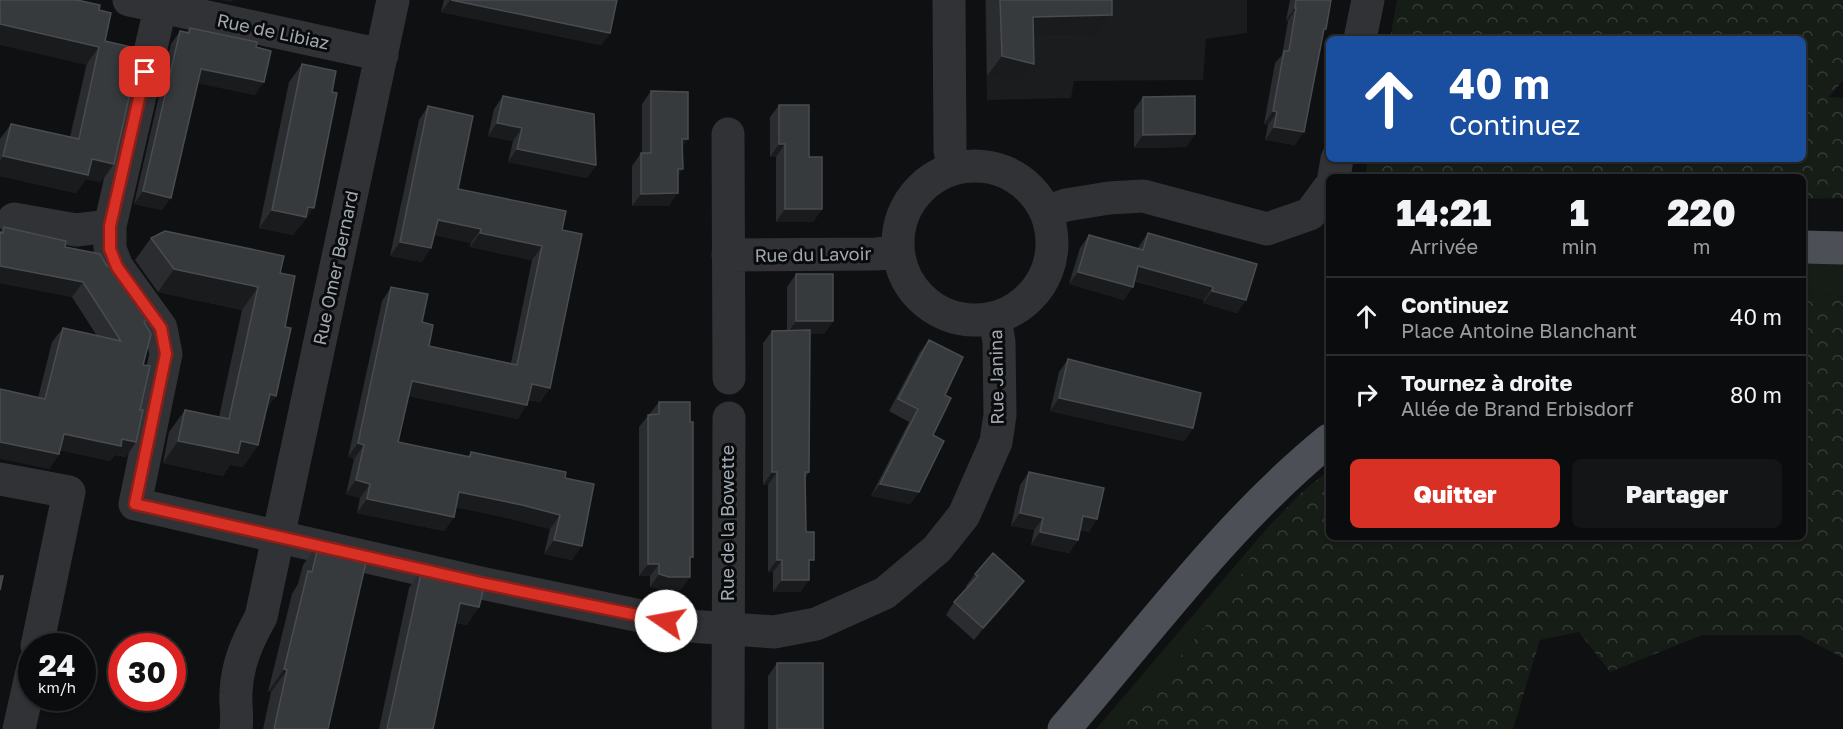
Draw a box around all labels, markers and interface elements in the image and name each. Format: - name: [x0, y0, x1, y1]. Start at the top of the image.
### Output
- street label: Rue de Libiaz: [215, 8, 331, 54]
- pin: [119, 46, 170, 97]
- icon: arrive: [128, 55, 161, 88]
- text: 40 m: [1449, 58, 1550, 108]
- icon: ahead: [1350, 60, 1428, 138]
- text: Continuez: [1449, 109, 1580, 141]
- street label: Rue Omer Bernard: [308, 188, 362, 347]
- text: 14:21: [1396, 191, 1491, 234]
- text: 1: [1570, 191, 1589, 234]
- text: 220: [1667, 191, 1736, 234]
- text: Arrivée: [1410, 234, 1478, 258]
- text: min: [1562, 234, 1597, 258]
- text: m: [1693, 234, 1710, 258]
- street label: Rue du Lavoir: [754, 242, 872, 266]
- text: Continuez: [1401, 291, 1508, 318]
- icon: ahead: [1350, 300, 1383, 333]
- text: 40 m: [1730, 303, 1782, 330]
- text: Place Antoine Blanchant: [1401, 318, 1637, 342]
- street label: Rue Janina: [984, 329, 1008, 425]
- text: Tournez à droite: [1401, 369, 1572, 396]
- icon: right: [1350, 378, 1383, 411]
- text: 80 m: [1730, 381, 1782, 408]
- text: Allée de Brand Erbisdorf: [1401, 396, 1634, 420]
- street label: Rue de la Bowette: [716, 445, 738, 601]
- button: Quitter: [1350, 459, 1560, 528]
- button: Partager: [1572, 459, 1782, 528]
- position arrow: [634, 589, 698, 653]
- speed limit sign: 30: [108, 633, 186, 711]
- text: 24: [38, 647, 76, 683]
- text: km/h: [38, 678, 76, 696]

